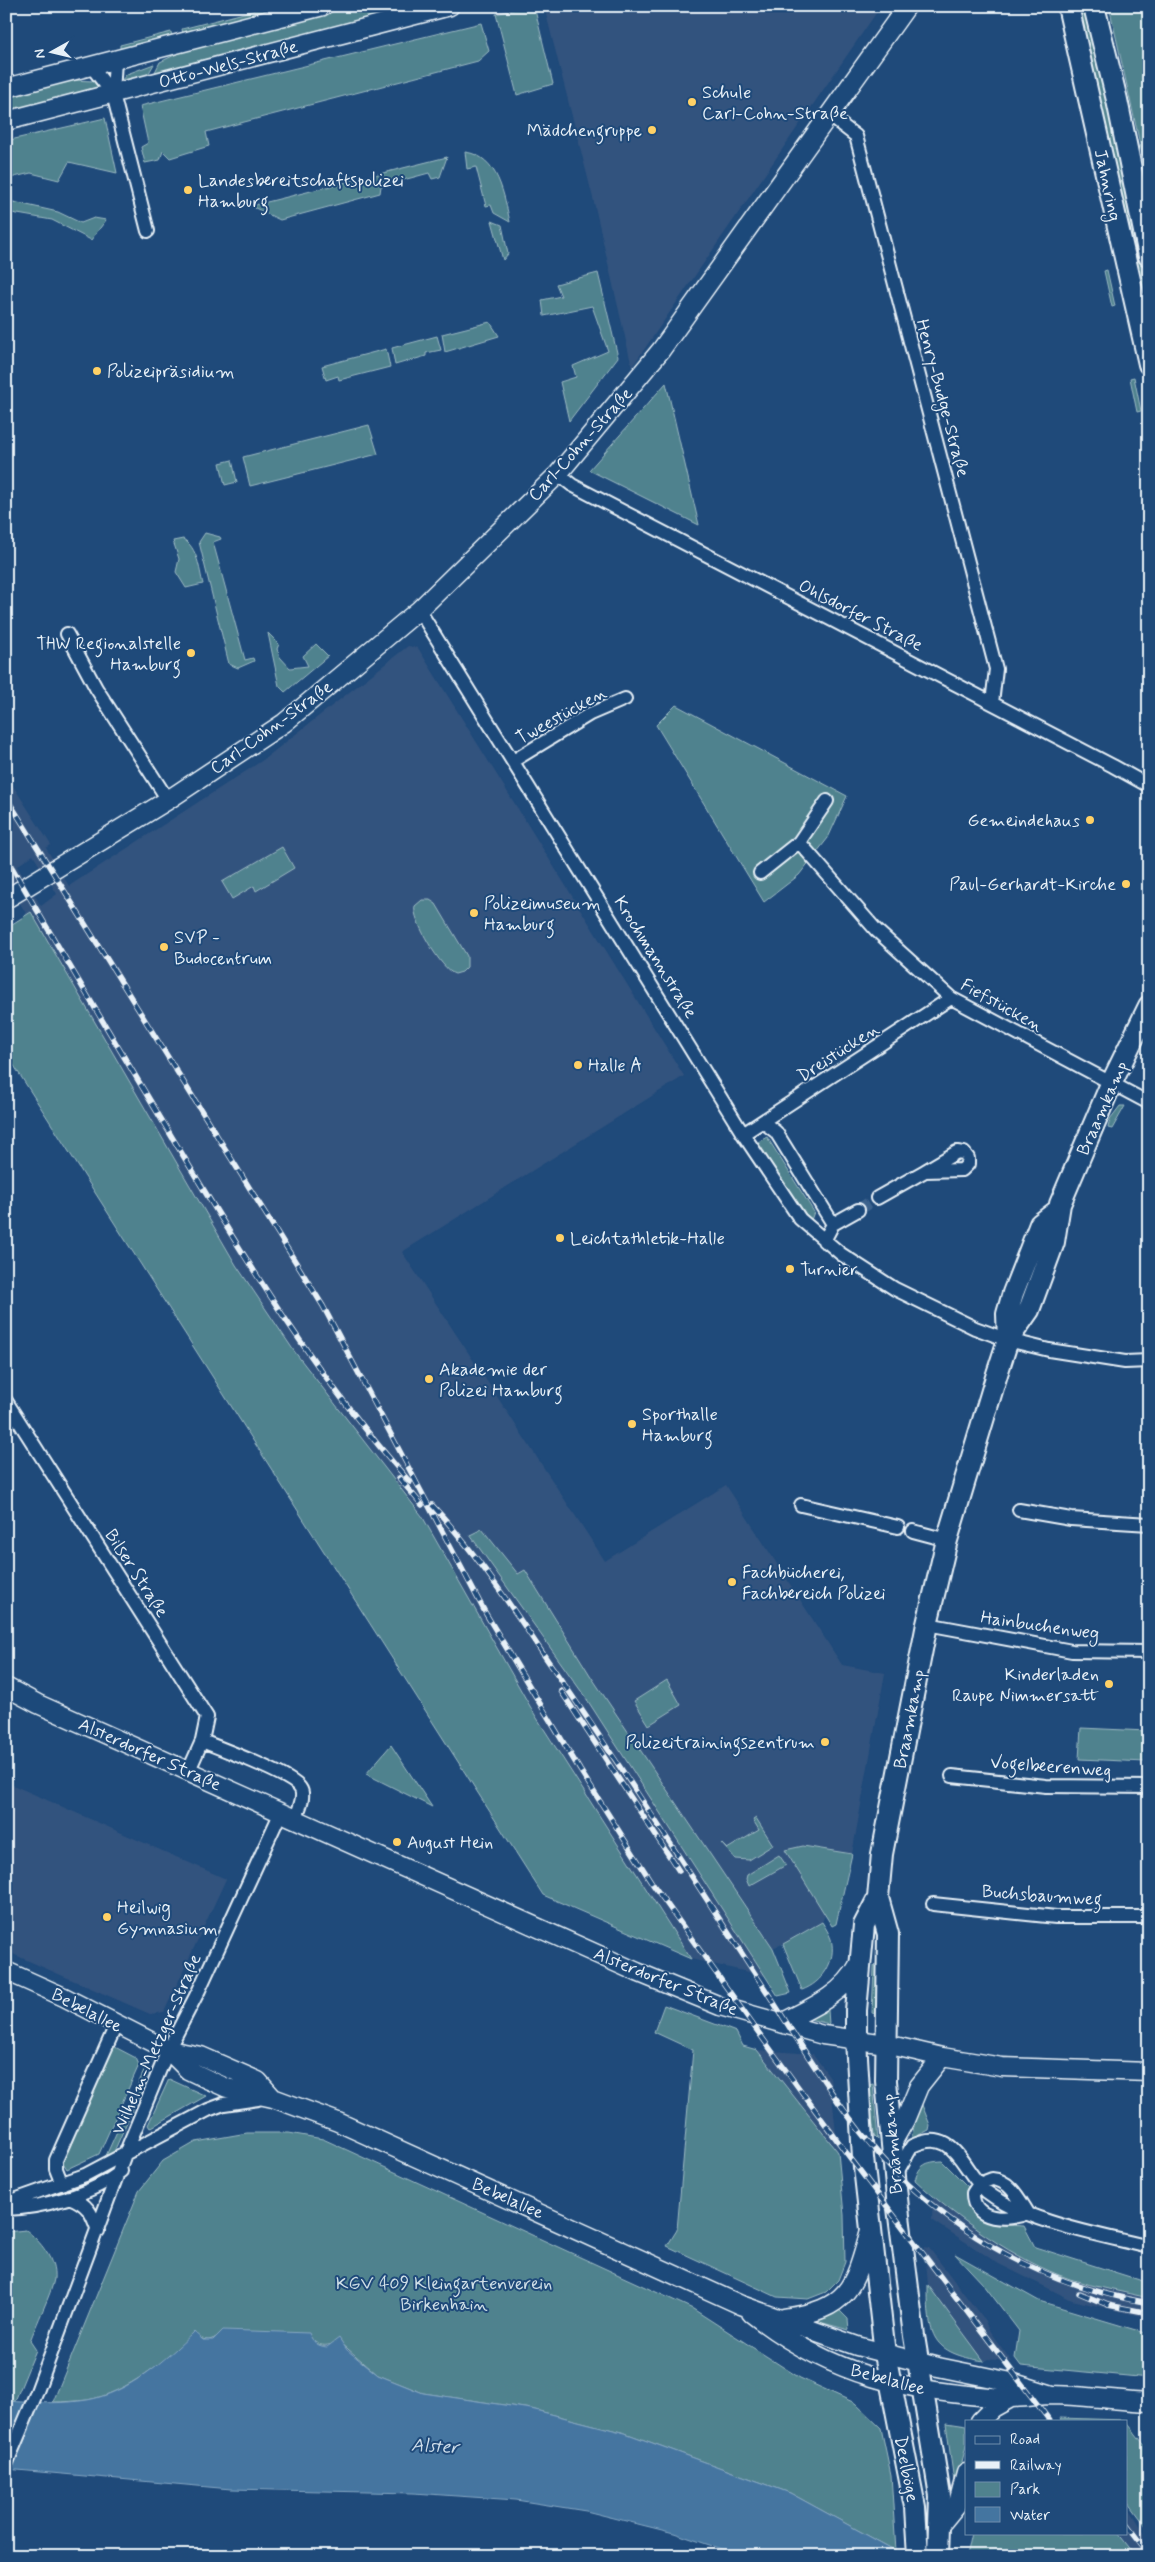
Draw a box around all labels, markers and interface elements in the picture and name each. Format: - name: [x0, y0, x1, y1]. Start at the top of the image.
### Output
- north arrow: [28, 28, 78, 78]
- street label: Otto-Wels-Straße: [156, 35, 301, 95]
- text: N: [31, 48, 50, 60]
- place label: Schule Carl-Cohn-Straße: [702, 81, 848, 126]
- marker: Schule Carl-Cohn-Straße: [686, 96, 698, 108]
- place label: Mädchengruppe: [527, 119, 642, 145]
- marker: Mädchengruppe: [646, 124, 658, 136]
- street label: Jahnring: [1087, 147, 1126, 224]
- place label: Landesbereitschaftspolizei Hamburg: [198, 169, 404, 216]
- marker: Landesbereitschaftspolizei Hamburg: [182, 184, 194, 196]
- street label: Henry-Budge-Straße: [908, 317, 975, 480]
- place label: Polizeipräsidium: [107, 360, 234, 384]
- marker: Polizeipräsidium: [91, 365, 103, 377]
- street label: Carl-Cohn-Straße: [523, 382, 639, 507]
- street label: Ohlsdorfer Straße: [794, 574, 927, 658]
- place label: THW Regionalstelle Hamburg: [36, 632, 181, 679]
- marker: THW Regionalstelle Hamburg: [185, 647, 197, 659]
- street label: Carl-Cohn-Straße: [206, 675, 338, 780]
- street label: Tweestücken: [512, 681, 611, 751]
- place label: Gemeindehaus: [968, 809, 1080, 833]
- marker: Gemeindehaus: [1084, 814, 1096, 826]
- place label: Paul-Gerhardt-Kirche: [949, 873, 1116, 897]
- marker: Paul-Gerhardt-Kirche: [1120, 878, 1132, 890]
- place label: Polizeimuseum Hamburg: [484, 892, 601, 939]
- street label: Krochmannstraße: [608, 892, 702, 1023]
- marker: Polizeimuseum Hamburg: [468, 907, 480, 919]
- place label: SVP - Budocentrum: [174, 926, 272, 971]
- marker: SVP - Budocentrum: [158, 941, 170, 953]
- street label: Fiefstücken: [956, 973, 1047, 1038]
- street label: Dreistücken: [793, 1017, 884, 1088]
- place label: Halle A: [588, 1054, 642, 1078]
- street label: Braamkamp: [1071, 1058, 1134, 1159]
- marker: Halle A: [572, 1059, 584, 1071]
- place label: Leichtathletik-Halle: [570, 1227, 725, 1251]
- marker: Leichtathletik-Halle: [554, 1232, 566, 1244]
- place label: Turnier: [800, 1258, 858, 1282]
- marker: Turnier: [784, 1263, 796, 1275]
- place label: Akademie der Polizei Hamburg: [439, 1358, 563, 1405]
- marker: Akademie der Polizei Hamburg: [423, 1373, 435, 1385]
- place label: Sporthalle Hamburg: [642, 1403, 718, 1450]
- marker: Sporthalle Hamburg: [626, 1418, 638, 1430]
- street label: Bilser Straße: [99, 1525, 174, 1622]
- place label: Fachbücherei, Fachbereich Polizei: [742, 1561, 885, 1606]
- marker: Fachbücherei, Fachbereich Polizei: [726, 1576, 738, 1588]
- street label: Hainbuchenweg: [979, 1606, 1101, 1647]
- place label: Kinderladen Raupe Nimmersatt: [952, 1663, 1100, 1708]
- street label: Braamkamp: [889, 1668, 931, 1771]
- marker: Kinderladen Raupe Nimmersatt: [1103, 1678, 1115, 1690]
- street label: Alsterdorfer Straße: [74, 1713, 225, 1797]
- place label: Polizeitrainingszentrum: [626, 1731, 815, 1757]
- marker: Polizeitrainingszentrum: [819, 1736, 831, 1748]
- street label: Vogelbeerenweg: [989, 1751, 1112, 1785]
- place label: August Hein: [407, 1831, 493, 1855]
- marker: August Hein: [391, 1836, 403, 1848]
- street label: Buchsbaumweg: [981, 1880, 1103, 1914]
- place label: Heilwig Gymnasium: [117, 1896, 218, 1941]
- marker: Heilwig Gymnasium: [101, 1911, 113, 1923]
- street label: Alsterdorfer Straße: [590, 1942, 742, 2022]
- street label: Wilhelm-Metzger-Straße: [106, 1950, 208, 2139]
- street label: Bebelallee: [47, 1983, 126, 2039]
- street label: Braamkamp: [877, 2093, 909, 2195]
- street label: Bebelallee: [468, 2172, 547, 2225]
- park label: KGV 409 Kleingartenverein Birkenhain: [336, 2272, 552, 2317]
- street label: Bebelallee: [848, 2358, 928, 2401]
- legend: [965, 2420, 1128, 2534]
- text: Road: [1010, 2430, 1040, 2450]
- water label: Alster: [410, 2433, 461, 2460]
- street label: Deelböge: [888, 2434, 924, 2504]
- text: Railway: [1010, 2456, 1062, 2476]
- text: Park: [1010, 2480, 1040, 2500]
- text: Water: [1010, 2506, 1050, 2526]

